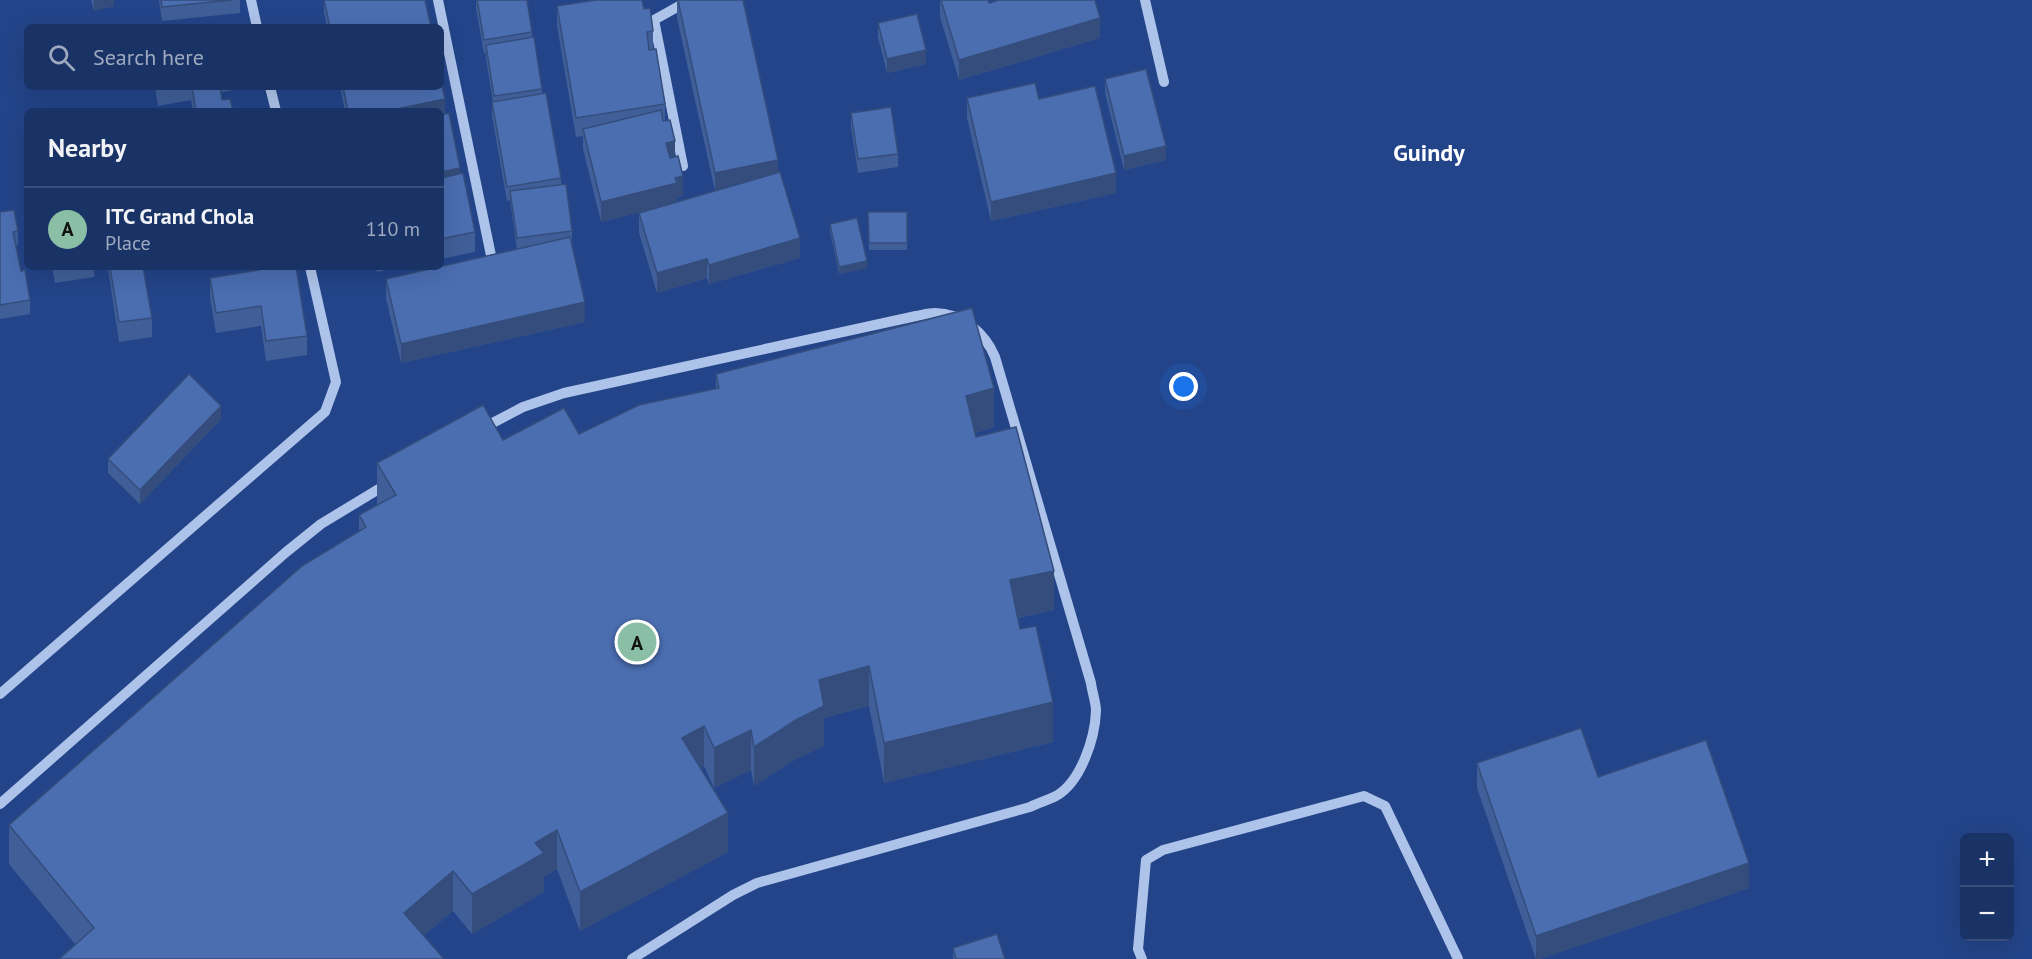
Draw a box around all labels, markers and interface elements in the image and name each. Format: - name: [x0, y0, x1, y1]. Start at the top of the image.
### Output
- search box: [24, 24, 444, 90]
- icon: search: [45, 41, 78, 74]
- text: Search here: [93, 43, 204, 71]
- text: Nearby: [48, 131, 126, 164]
- district label: Guindy: [1393, 137, 1465, 168]
- text: ITC Grand Chola: [105, 202, 254, 230]
- text: A: [61, 216, 74, 242]
- text: 110 m: [366, 216, 420, 242]
- text: Place: [105, 230, 151, 256]
- your location: [1169, 372, 1198, 401]
- pin: A: [618, 620, 656, 664]
- map controls: [1960, 833, 2014, 941]
- button: +: [1960, 833, 2014, 887]
- button: −: [1960, 887, 2014, 941]

